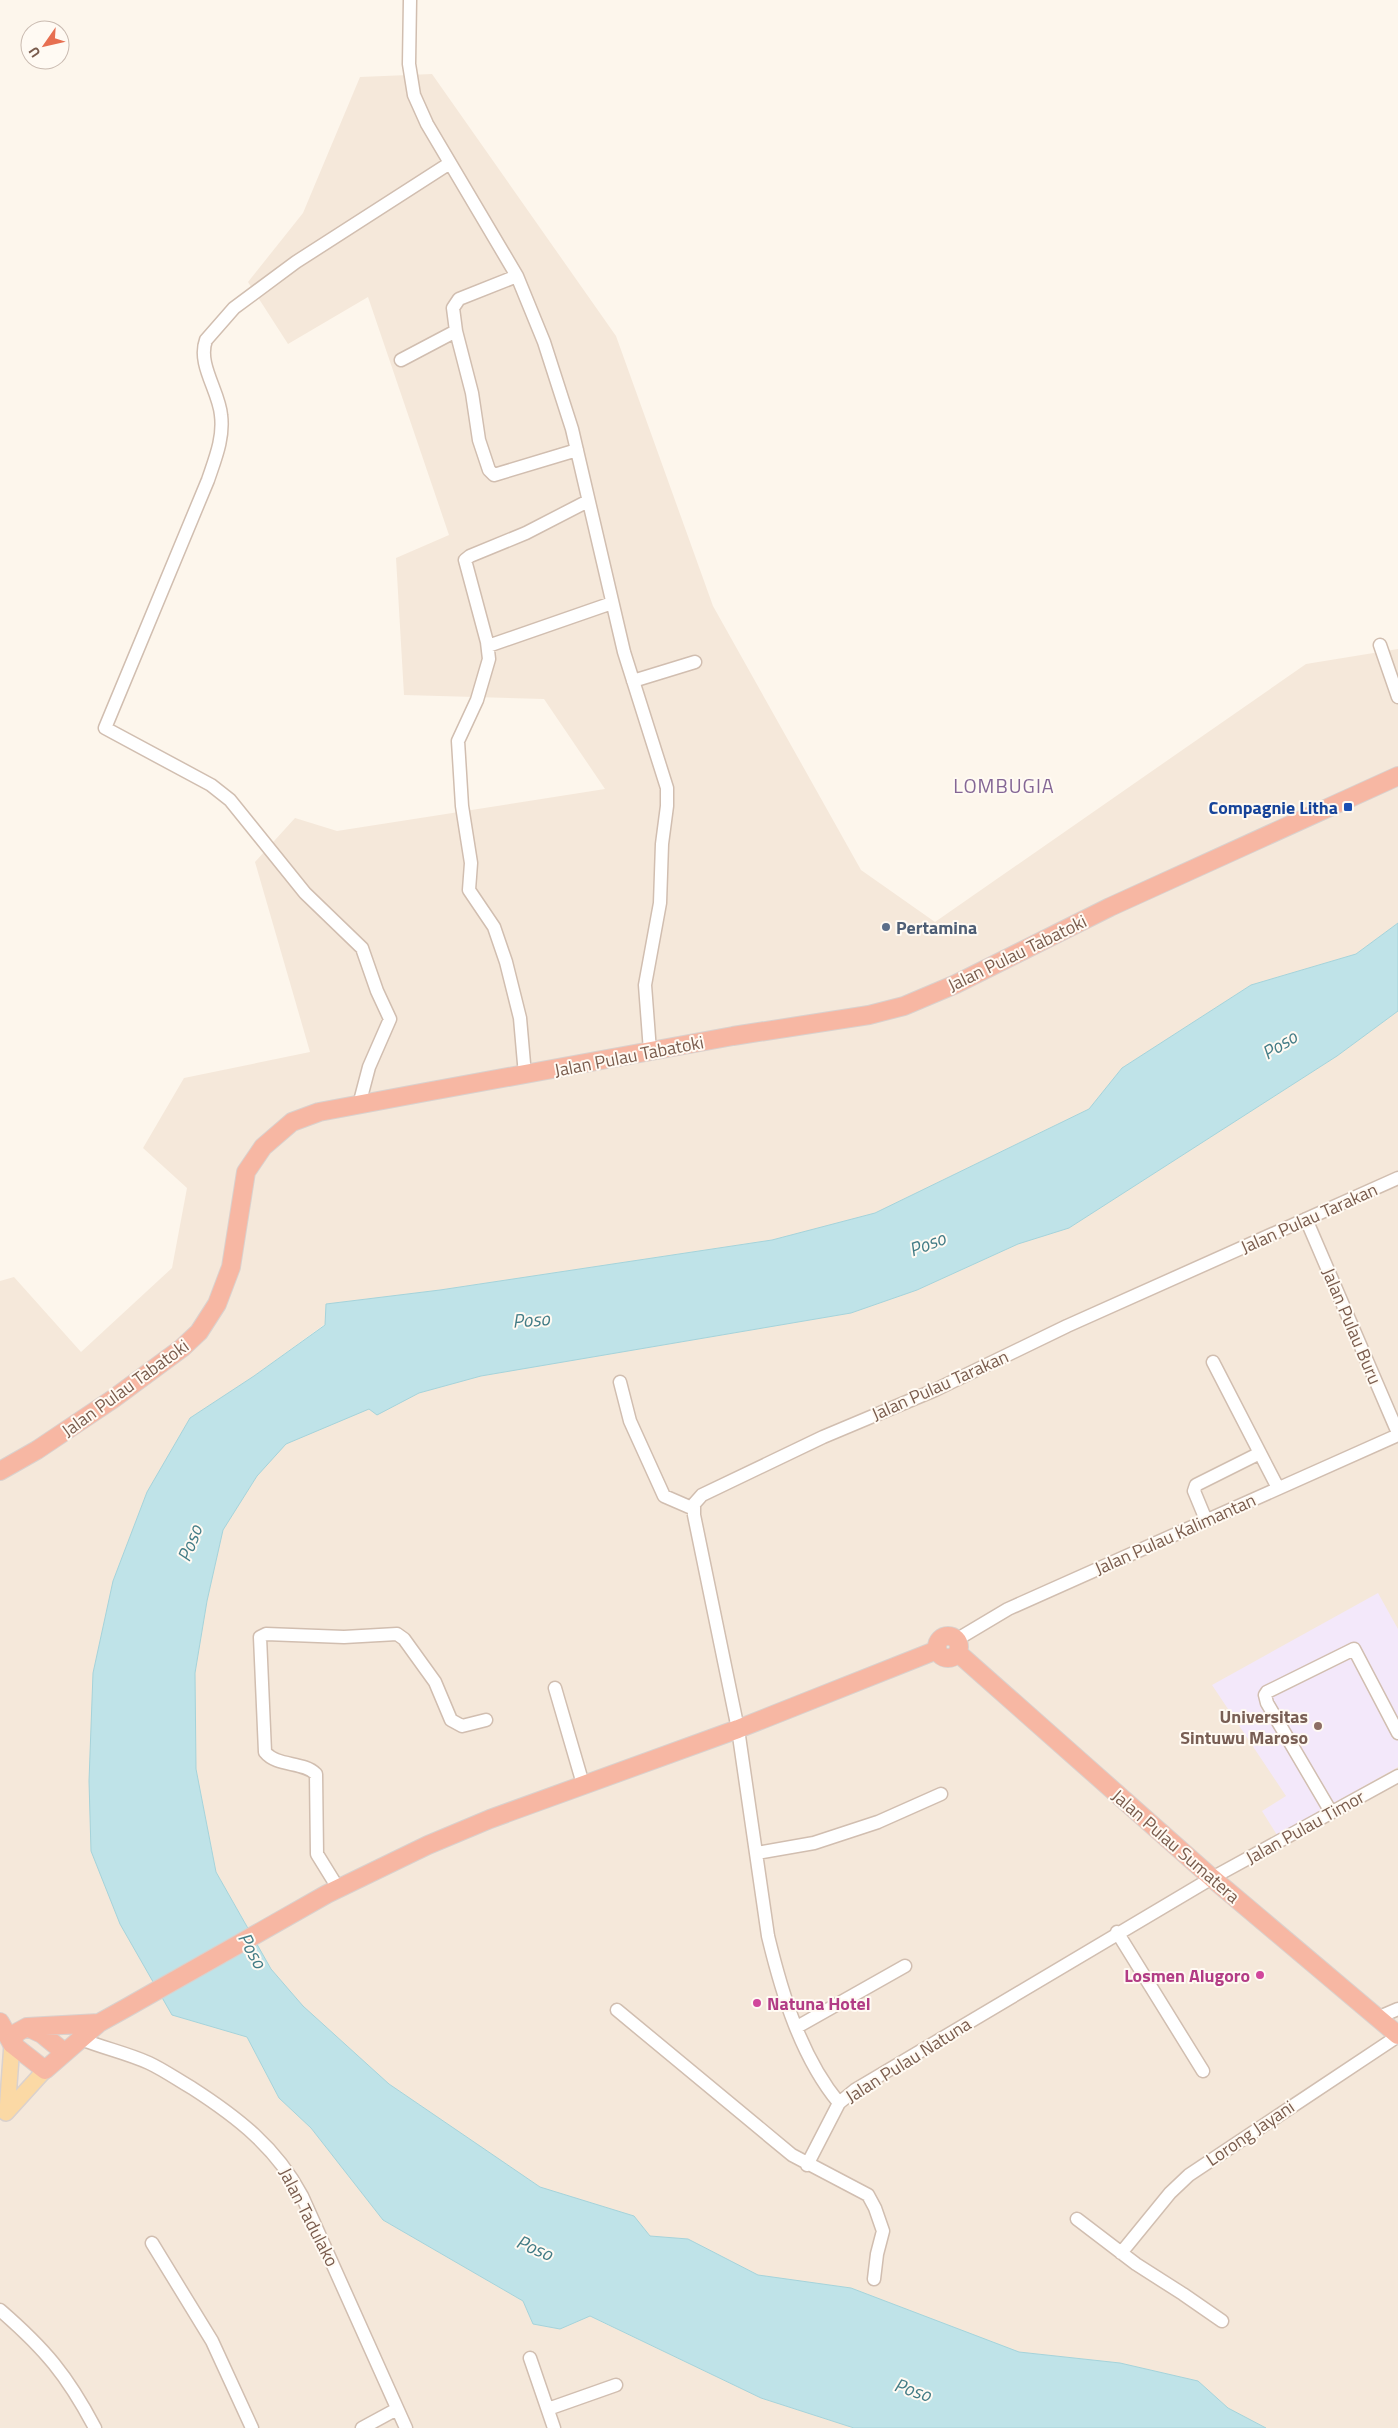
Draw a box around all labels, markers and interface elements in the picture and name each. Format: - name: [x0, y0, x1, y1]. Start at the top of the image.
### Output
- north arrow: [20, 20, 70, 70]
- text: U: [23, 43, 45, 62]
- district label: LOMBUGIA: [953, 770, 1055, 801]
- place label: Compagnie Litha: [1209, 794, 1338, 821]
- marker: Compagnie Litha: [1342, 801, 1354, 813]
- street label: Jalan Pulau Tabatoki: [943, 908, 1091, 998]
- place label: Pertamina: [896, 914, 977, 941]
- marker: Pertamina: [880, 921, 892, 933]
- water label: Poso: [1255, 1021, 1303, 1066]
- street label: Jalan Pulau Tabatoki: [552, 1028, 706, 1084]
- street label: Jalan Pulau Tarakan: [1236, 1176, 1382, 1260]
- water label: Poso: [904, 1223, 950, 1263]
- street label: Jalan Pulau Buru: [1315, 1263, 1389, 1389]
- water label: Poso: [511, 1303, 551, 1335]
- street label: Jalan Pulau Tabatoki: [56, 1332, 194, 1444]
- street label: Jalan Pulau Tarakan: [867, 1343, 1013, 1427]
- street label: Jalan Pulau Kalimantan: [1090, 1486, 1260, 1582]
- water label: Poso: [169, 1520, 209, 1566]
- place label: Universitas Sintuwu Maroso: [1180, 1703, 1308, 1751]
- marker: Universitas Sintuwu Maroso: [1312, 1720, 1324, 1732]
- street label: Jalan Pulau Sumatera: [1106, 1783, 1246, 1909]
- street label: Jalan Pulau Timor: [1241, 1783, 1369, 1871]
- water label: Poso: [231, 1927, 275, 1974]
- place label: Losmen Alugoro: [1124, 1962, 1250, 1989]
- marker: Losmen Alugoro: [1254, 1969, 1266, 1981]
- place label: Natuna Hotel: [767, 1990, 871, 2017]
- marker: Natuna Hotel: [751, 1997, 763, 2009]
- street label: Jalan Pulau Natuna: [840, 2010, 976, 2110]
- street label: Lorong Jayani: [1200, 2093, 1300, 2173]
- street label: Jalan Tadulako: [272, 2163, 346, 2271]
- water label: Poso: [512, 2226, 558, 2268]
- water label: Poso: [891, 2369, 936, 2409]

